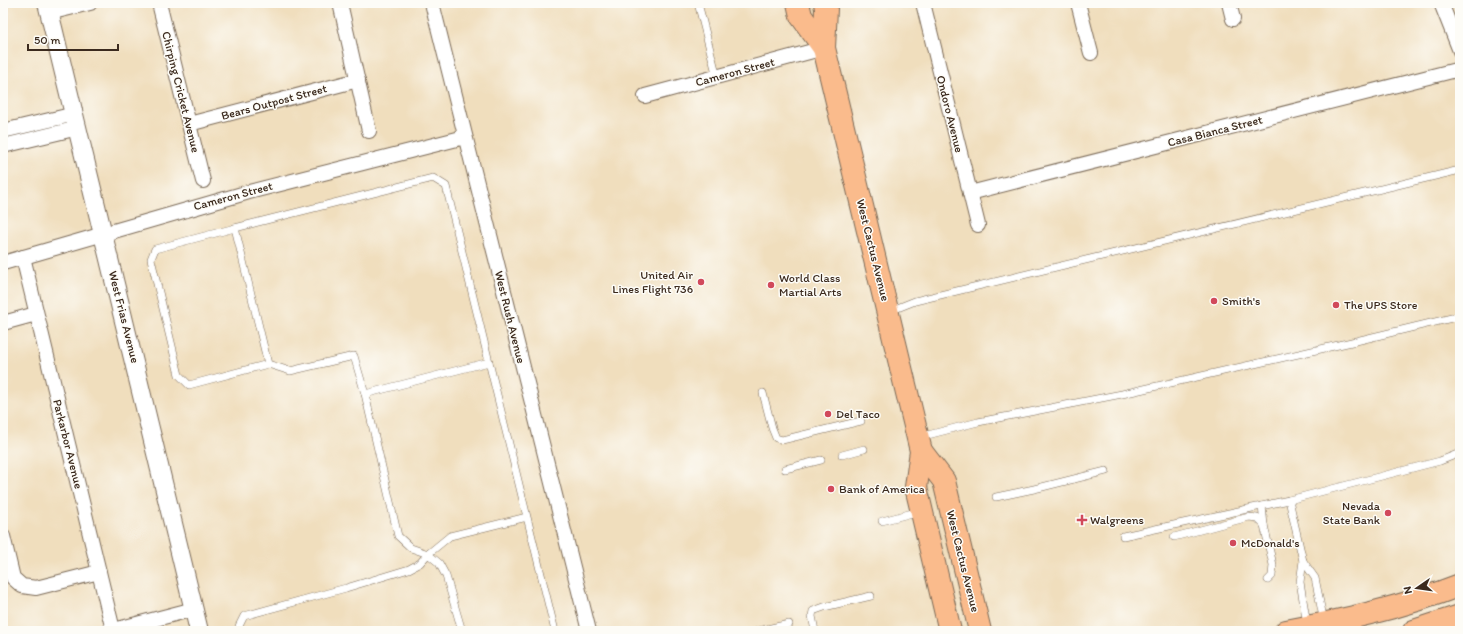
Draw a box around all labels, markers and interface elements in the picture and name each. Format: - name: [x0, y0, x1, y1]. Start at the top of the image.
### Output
- scale bar: [28, 26, 118, 52]
- street label: Chirping Cricket Avenue: [159, 30, 203, 154]
- text: 50 m: [34, 33, 60, 47]
- street label: Cameron Street: [694, 55, 777, 89]
- street label: Ondoro Avenue: [934, 74, 966, 154]
- street label: Bears Outpost Street: [220, 81, 329, 123]
- street label: Casa Bianca Street: [1166, 112, 1264, 150]
- street label: Cameron Street: [192, 179, 275, 213]
- street label: West Cactus Avenue: [854, 198, 893, 303]
- place label: United Air Lines Flight 736: [612, 268, 693, 296]
- street label: West Frias Avenue: [106, 269, 142, 365]
- street label: West Rush Avenue: [492, 269, 528, 365]
- place label: World Class Martial Arts: [779, 271, 842, 299]
- marker: United Air Lines Flight 736: [696, 277, 706, 287]
- marker: World Class Martial Arts: [766, 280, 776, 290]
- place label: Smith's: [1222, 294, 1260, 308]
- marker: Smith's: [1209, 296, 1219, 306]
- place label: The UPS Store: [1344, 298, 1418, 312]
- marker: The UPS Store: [1331, 300, 1341, 310]
- street label: Parkarbor Avenue: [50, 398, 86, 490]
- place label: Del Taco: [836, 407, 880, 421]
- marker: Del Taco: [823, 409, 833, 419]
- place label: Bank of America: [839, 482, 925, 496]
- marker: Bank of America: [826, 484, 836, 494]
- place label: Nevada State Bank: [1323, 499, 1381, 527]
- marker: Nevada State Bank: [1383, 508, 1393, 518]
- street label: West Cactus Avenue: [944, 509, 983, 614]
- place label: Walgreens: [1090, 513, 1144, 527]
- marker: Walgreens: [1077, 515, 1087, 525]
- place label: McDonald's: [1241, 536, 1300, 550]
- marker: McDonald's: [1228, 538, 1238, 548]
- north arrow: [1397, 568, 1437, 608]
- text: N: [1401, 585, 1415, 595]

